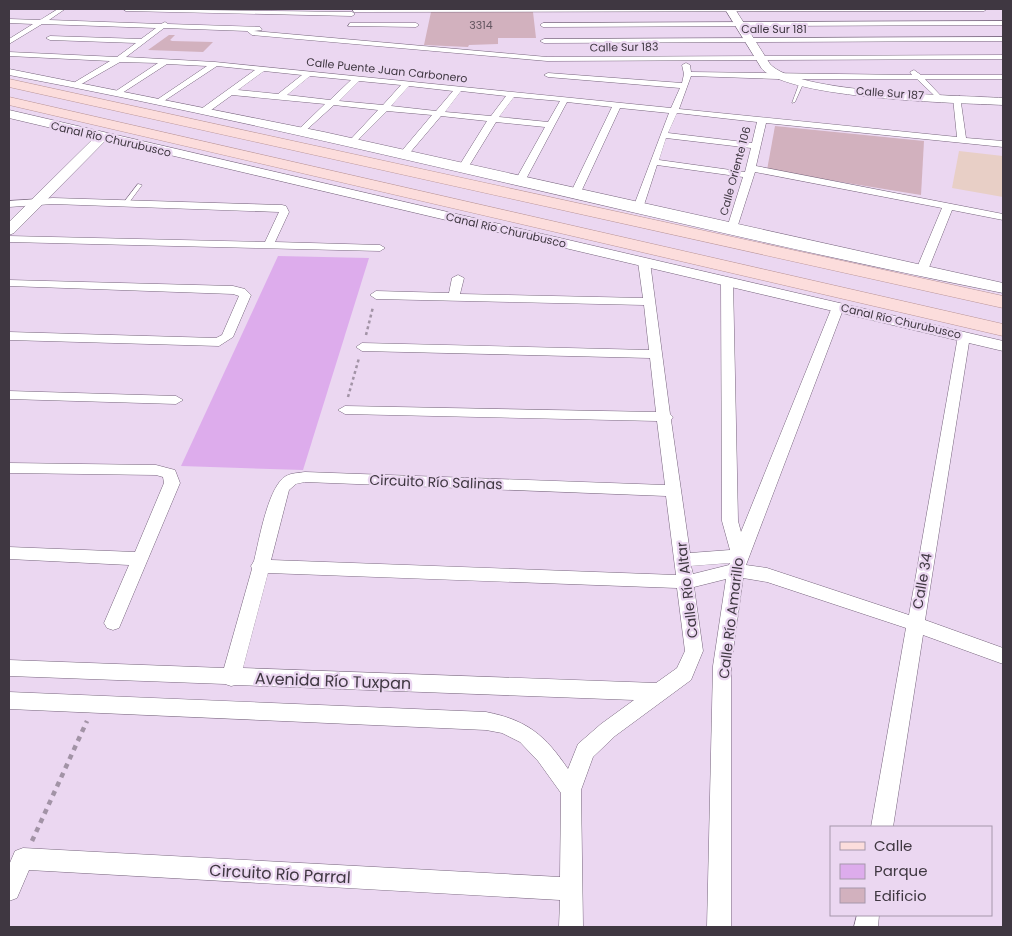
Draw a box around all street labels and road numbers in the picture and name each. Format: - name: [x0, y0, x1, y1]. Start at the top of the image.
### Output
- street label: Calle Sur 181: [741, 21, 807, 37]
- street label: Calle Sur 183: [590, 38, 658, 56]
- street label: Calle Puente Juan Carbonero: [306, 54, 468, 86]
- street label: Calle Sur 187: [855, 83, 925, 103]
- street label: Canal Río Churubusco: [49, 117, 173, 161]
- street label: Calle Oriente 106: [715, 125, 755, 217]
- street label: Canal Río Churubusco: [444, 208, 568, 252]
- street label: Canal Río Churubusco: [839, 299, 963, 343]
- street label: Circuito Río Salinas: [369, 470, 503, 494]
- street label: Calle Río Altar: [671, 541, 703, 639]
- street label: Calle 34: [907, 551, 937, 611]
- street label: Calle Río Amarillo: [714, 556, 748, 680]
- street label: Avenida Río Tuxpan: [254, 667, 412, 695]
- street label: Circuito Río Parral: [209, 859, 351, 889]

